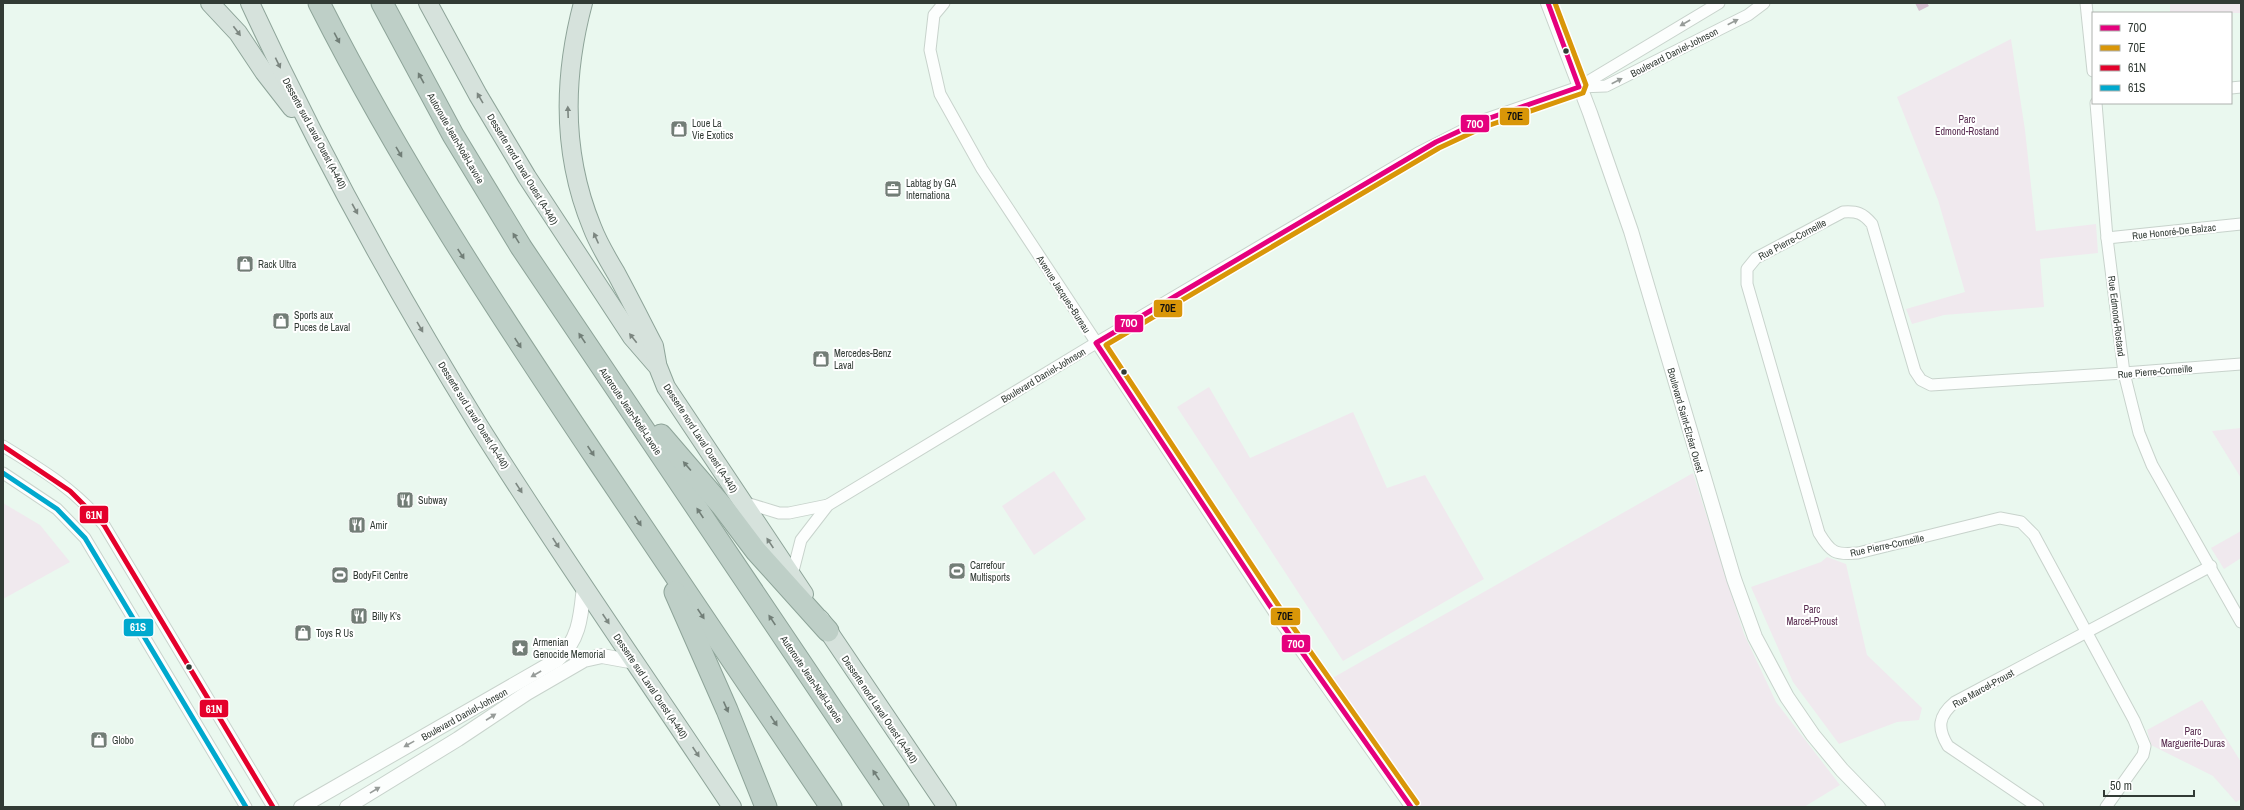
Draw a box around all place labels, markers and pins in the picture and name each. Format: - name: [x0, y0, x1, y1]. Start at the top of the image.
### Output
- unlabelled marker: [1561, 46, 1571, 56]
- place label: Loue La Vie Exotics: [692, 117, 733, 142]
- shop icon: Loue La Vie Exotics: [669, 119, 689, 139]
- place label: Labtag by GA Internationa: [906, 177, 957, 202]
- office icon: Labtag by GA Internationa: [883, 179, 903, 199]
- shop icon: Rack Ultra: [235, 254, 255, 274]
- place label: Rack Ultra: [258, 258, 297, 271]
- place label: Sports aux Puces de Laval: [294, 309, 350, 334]
- shop icon: Sports aux Puces de Laval: [271, 311, 291, 331]
- place label: Mercedes-Benz Laval: [834, 347, 891, 372]
- shop icon: Mercedes-Benz Laval: [811, 349, 831, 369]
- unlabelled marker: [1119, 367, 1129, 377]
- restaurant icon: Subway: [395, 490, 415, 510]
- place label: Subway: [418, 494, 448, 507]
- restaurant icon: Amir: [347, 515, 367, 535]
- place label: Amir: [369, 519, 388, 532]
- place label: Carrefour Multisports: [970, 559, 1010, 584]
- sports icon: Carrefour Multisports: [947, 561, 967, 581]
- sports icon: BodyFit Centre: [330, 565, 350, 585]
- place label: BodyFit Centre: [353, 569, 409, 582]
- restaurant icon: Billy K's: [349, 606, 369, 626]
- place label: Billy K's: [372, 610, 401, 623]
- shop icon: Toys R Us: [293, 623, 313, 643]
- place label: Toys R Us: [316, 627, 353, 640]
- place label: Armenian Genocide Memorial: [532, 636, 605, 661]
- place icon: Armenian Genocide Memorial: [510, 638, 530, 658]
- unlabelled marker: [184, 662, 194, 672]
- shop icon: Globo: [89, 730, 109, 750]
- place label: Globo: [112, 734, 134, 747]

